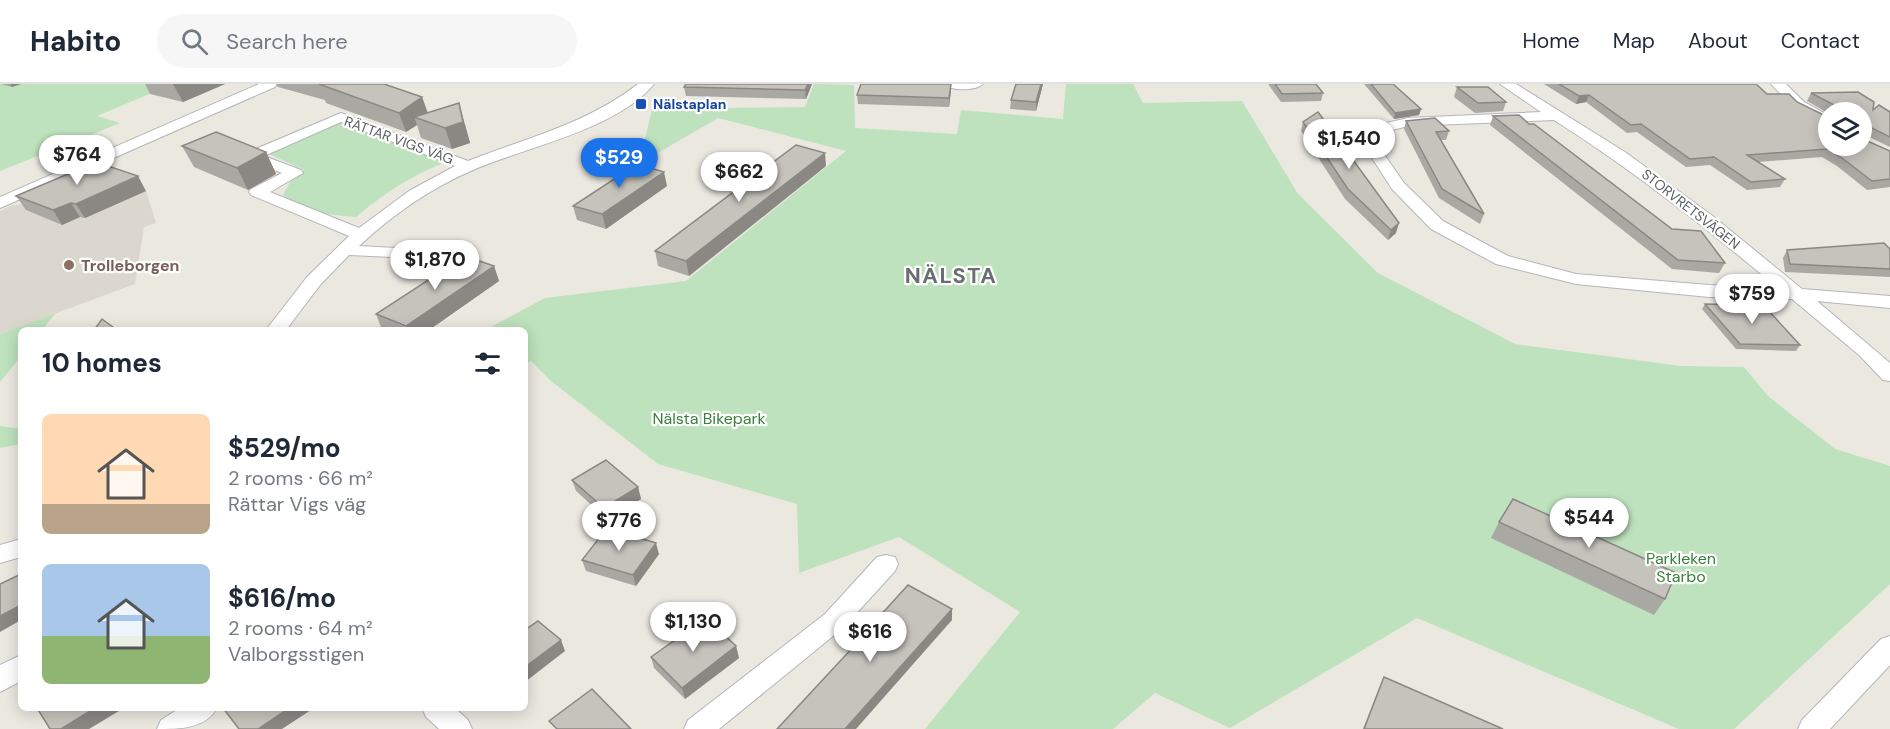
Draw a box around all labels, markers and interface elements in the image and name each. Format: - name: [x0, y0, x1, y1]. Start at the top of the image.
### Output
- search box: [157, 14, 577, 68]
- text: Habito: [30, 23, 121, 60]
- icon: search: [178, 25, 211, 58]
- text: Search here: [226, 27, 348, 56]
- text: Home: [1522, 27, 1580, 55]
- text: Map: [1613, 27, 1655, 55]
- text: About: [1688, 27, 1748, 55]
- text: Contact: [1781, 27, 1860, 55]
- place label: Nälstaplan: [653, 95, 726, 113]
- marker: Nälstaplan: [634, 97, 648, 111]
- map controls: [1818, 102, 1872, 156]
- button: layers: [1818, 102, 1872, 156]
- street label: RÄTTAR VIGS VÄG: [342, 112, 456, 168]
- pin: $1,540: [1300, 119, 1398, 170]
- text: $1,540: [1317, 125, 1381, 151]
- pin: $764: [41, 135, 113, 186]
- pin: $529: [583, 138, 655, 189]
- text: $764: [53, 141, 101, 167]
- text: $529: [595, 144, 643, 170]
- pin: $662: [703, 152, 775, 203]
- text: $662: [715, 158, 763, 184]
- street label: STORVRETSVÄGEN: [1638, 165, 1744, 253]
- pin: $1,870: [386, 240, 484, 291]
- text: $1,870: [404, 246, 466, 272]
- place label: Trolleborgen: [81, 255, 179, 276]
- marker: Trolleborgen: [62, 258, 76, 272]
- district label: NÄLSTA: [905, 261, 997, 290]
- pin: $759: [1716, 274, 1788, 325]
- text: $759: [1728, 280, 1776, 306]
- text: 10 homes: [42, 346, 162, 380]
- icon: filters: [471, 347, 504, 380]
- park label: Nälsta Bikepark: [652, 408, 766, 429]
- text: $529/mo: [228, 431, 341, 465]
- icon: home: [90, 438, 162, 510]
- text: 2 rooms · 66 m²: [228, 465, 373, 491]
- text: Rättar Vigs väg: [228, 491, 366, 517]
- pin: $544: [1553, 498, 1625, 549]
- pin: $776: [583, 501, 655, 552]
- text: $544: [1564, 504, 1614, 530]
- text: $776: [596, 507, 642, 533]
- park label: Parkleken Starbo: [1646, 548, 1716, 587]
- text: $616/mo: [228, 581, 336, 615]
- icon: home: [90, 588, 162, 660]
- pin: $1,130: [644, 602, 742, 653]
- text: $1,130: [664, 608, 722, 634]
- pin: $616: [834, 612, 906, 663]
- text: 2 rooms · 64 m²: [228, 615, 372, 641]
- text: $616: [848, 618, 892, 644]
- text: Valborgsstigen: [228, 641, 364, 667]

